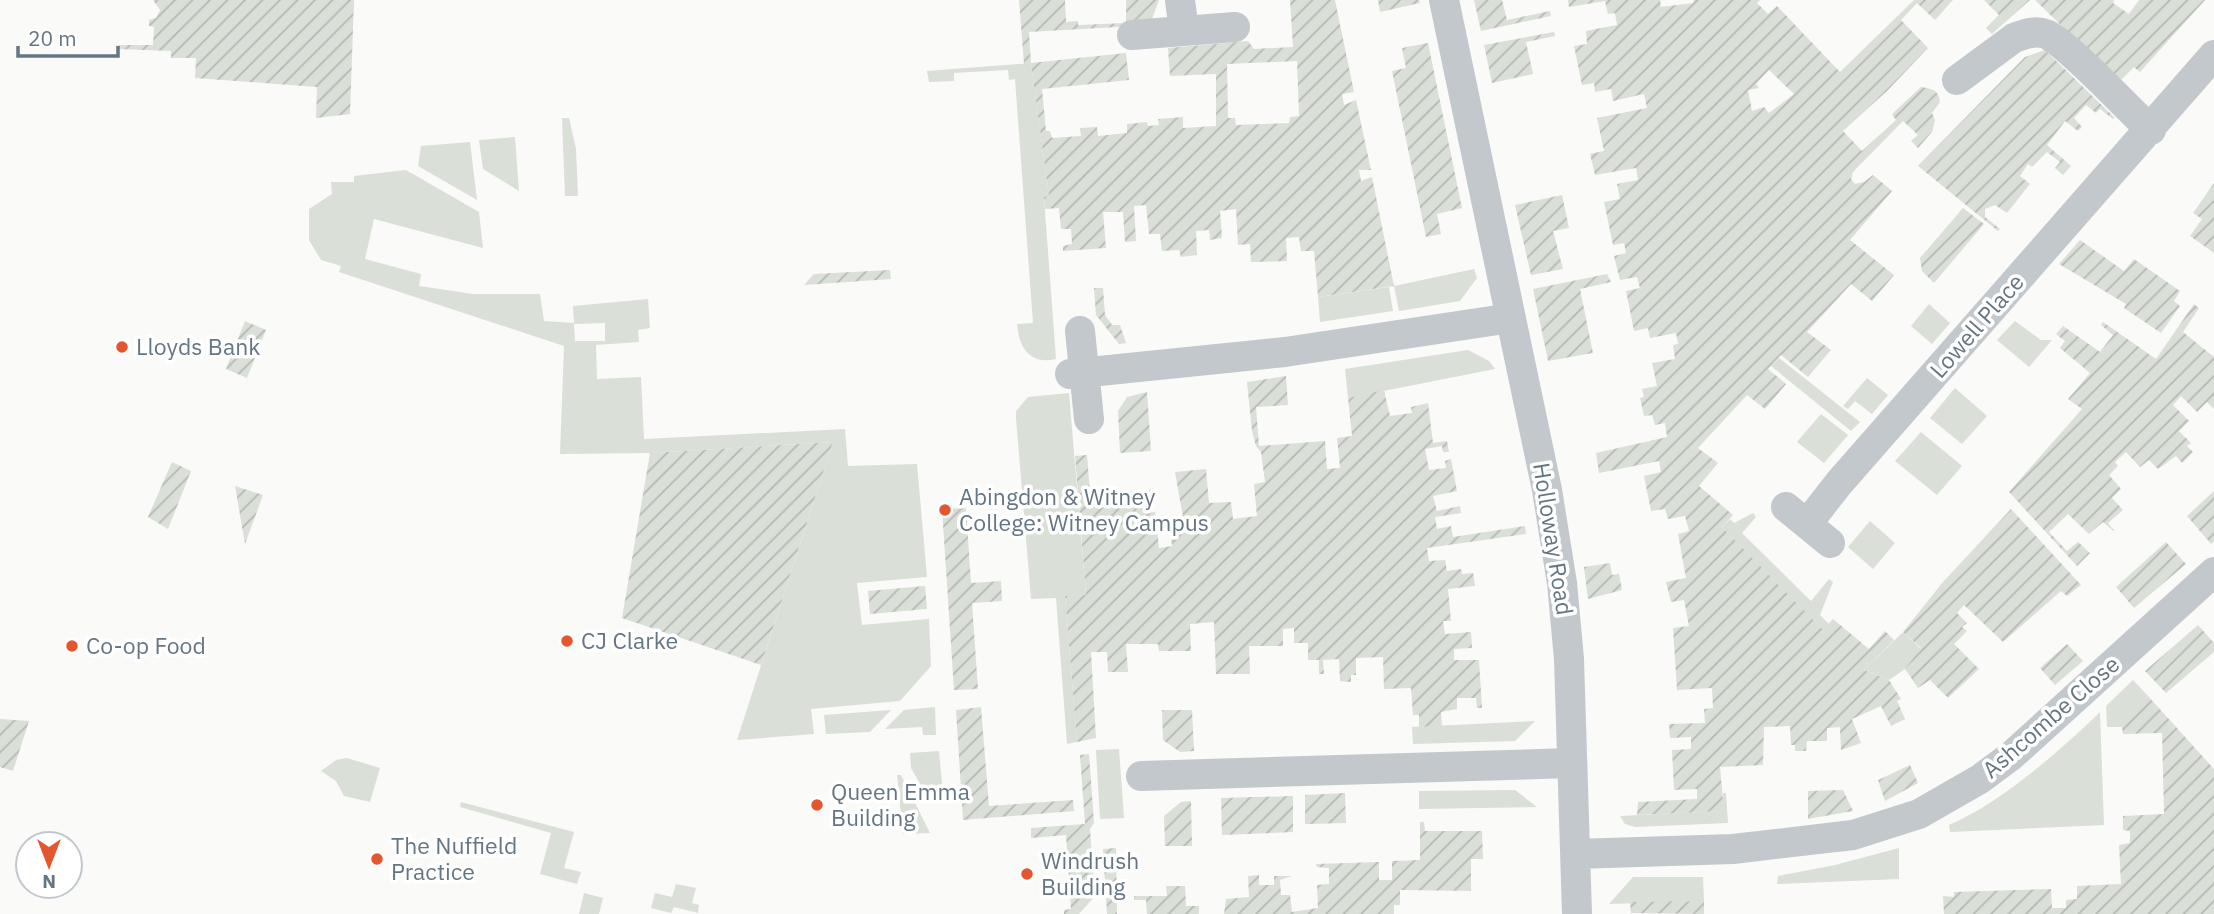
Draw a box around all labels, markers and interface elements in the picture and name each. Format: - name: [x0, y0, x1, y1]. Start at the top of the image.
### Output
- scale bar: [18, 14, 117, 58]
- text: 20 m: [28, 24, 77, 52]
- street label: Lowell Place: [1923, 267, 2030, 384]
- place label: Lloyds Bank: [136, 331, 260, 361]
- marker: Lloyds Bank: [114, 339, 130, 355]
- street label: Holloway Road: [1527, 461, 1581, 617]
- place label: Abingdon & Witney College: Witney Campus: [959, 481, 1209, 537]
- marker: Abingdon & Witney College: Witney Campus: [937, 502, 953, 518]
- place label: CJ Clarke: [581, 625, 678, 655]
- place label: Co-op Food: [86, 630, 206, 660]
- marker: CJ Clarke: [559, 633, 575, 649]
- marker: Co-op Food: [64, 638, 80, 654]
- street label: Ashcombe Close: [1976, 648, 2125, 784]
- place label: Queen Emma Building: [831, 776, 970, 832]
- marker: Queen Emma Building: [809, 797, 825, 813]
- north arrow: [14, 830, 84, 900]
- place label: The Nuffield Practice: [391, 830, 517, 886]
- place label: Windrush Building: [1041, 845, 1139, 901]
- marker: The Nuffield Practice: [369, 851, 385, 867]
- marker: Windrush Building: [1019, 866, 1035, 882]
- text: N: [42, 870, 56, 894]

